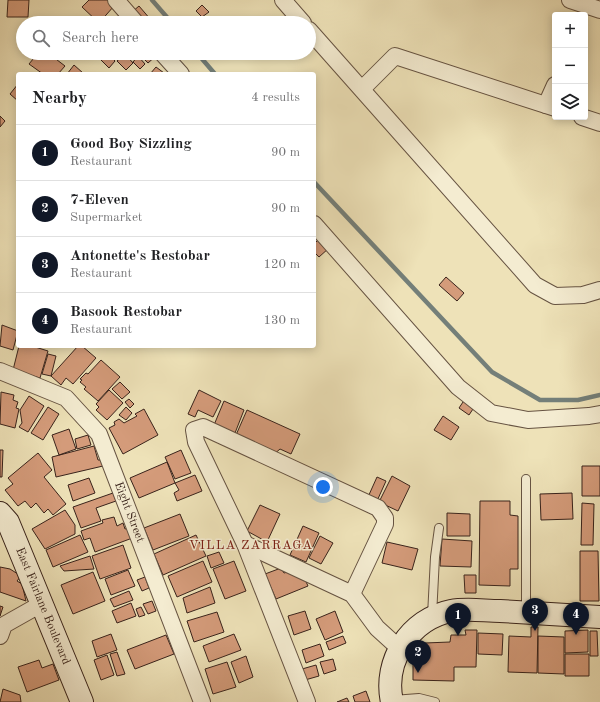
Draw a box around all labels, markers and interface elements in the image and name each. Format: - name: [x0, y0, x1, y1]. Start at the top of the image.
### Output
- map controls: [552, 12, 588, 120]
- button: +: [552, 12, 588, 48]
- search box: [16, 16, 316, 60]
- icon: search: [30, 27, 52, 49]
- text: Search here: [62, 31, 139, 46]
- button: −: [552, 48, 588, 84]
- button: layers: [552, 84, 588, 120]
- text: Nearby: [32, 90, 87, 107]
- text: 4 results: [251, 91, 300, 104]
- text: Good Boy Sizzling: [70, 137, 192, 152]
- text: 1: [41, 146, 49, 159]
- text: 90 m: [271, 146, 300, 159]
- text: Restaurant: [70, 155, 132, 168]
- text: 7-Eleven: [70, 193, 129, 208]
- text: 2: [41, 202, 49, 215]
- text: 90 m: [271, 202, 300, 215]
- text: Supermarket: [70, 211, 142, 224]
- text: Antonette's Restobar: [70, 249, 210, 264]
- text: 3: [41, 258, 49, 271]
- text: 120 m: [263, 258, 300, 271]
- text: Restaurant: [70, 267, 132, 280]
- text: Basook Restobar: [70, 305, 182, 320]
- text: 4: [41, 314, 49, 327]
- text: 130 m: [263, 314, 300, 327]
- text: Restaurant: [70, 323, 132, 336]
- your location: [313, 477, 333, 497]
- street label: Eight Street: [112, 480, 146, 544]
- district label: VILLA ZARRAGA: [189, 539, 313, 552]
- street label: East Fairlane Boulevard: [13, 546, 72, 666]
- pin: 3: [522, 598, 548, 631]
- pin: 4: [563, 602, 589, 635]
- pin: 1: [445, 603, 471, 636]
- pin: 2: [405, 640, 431, 673]

